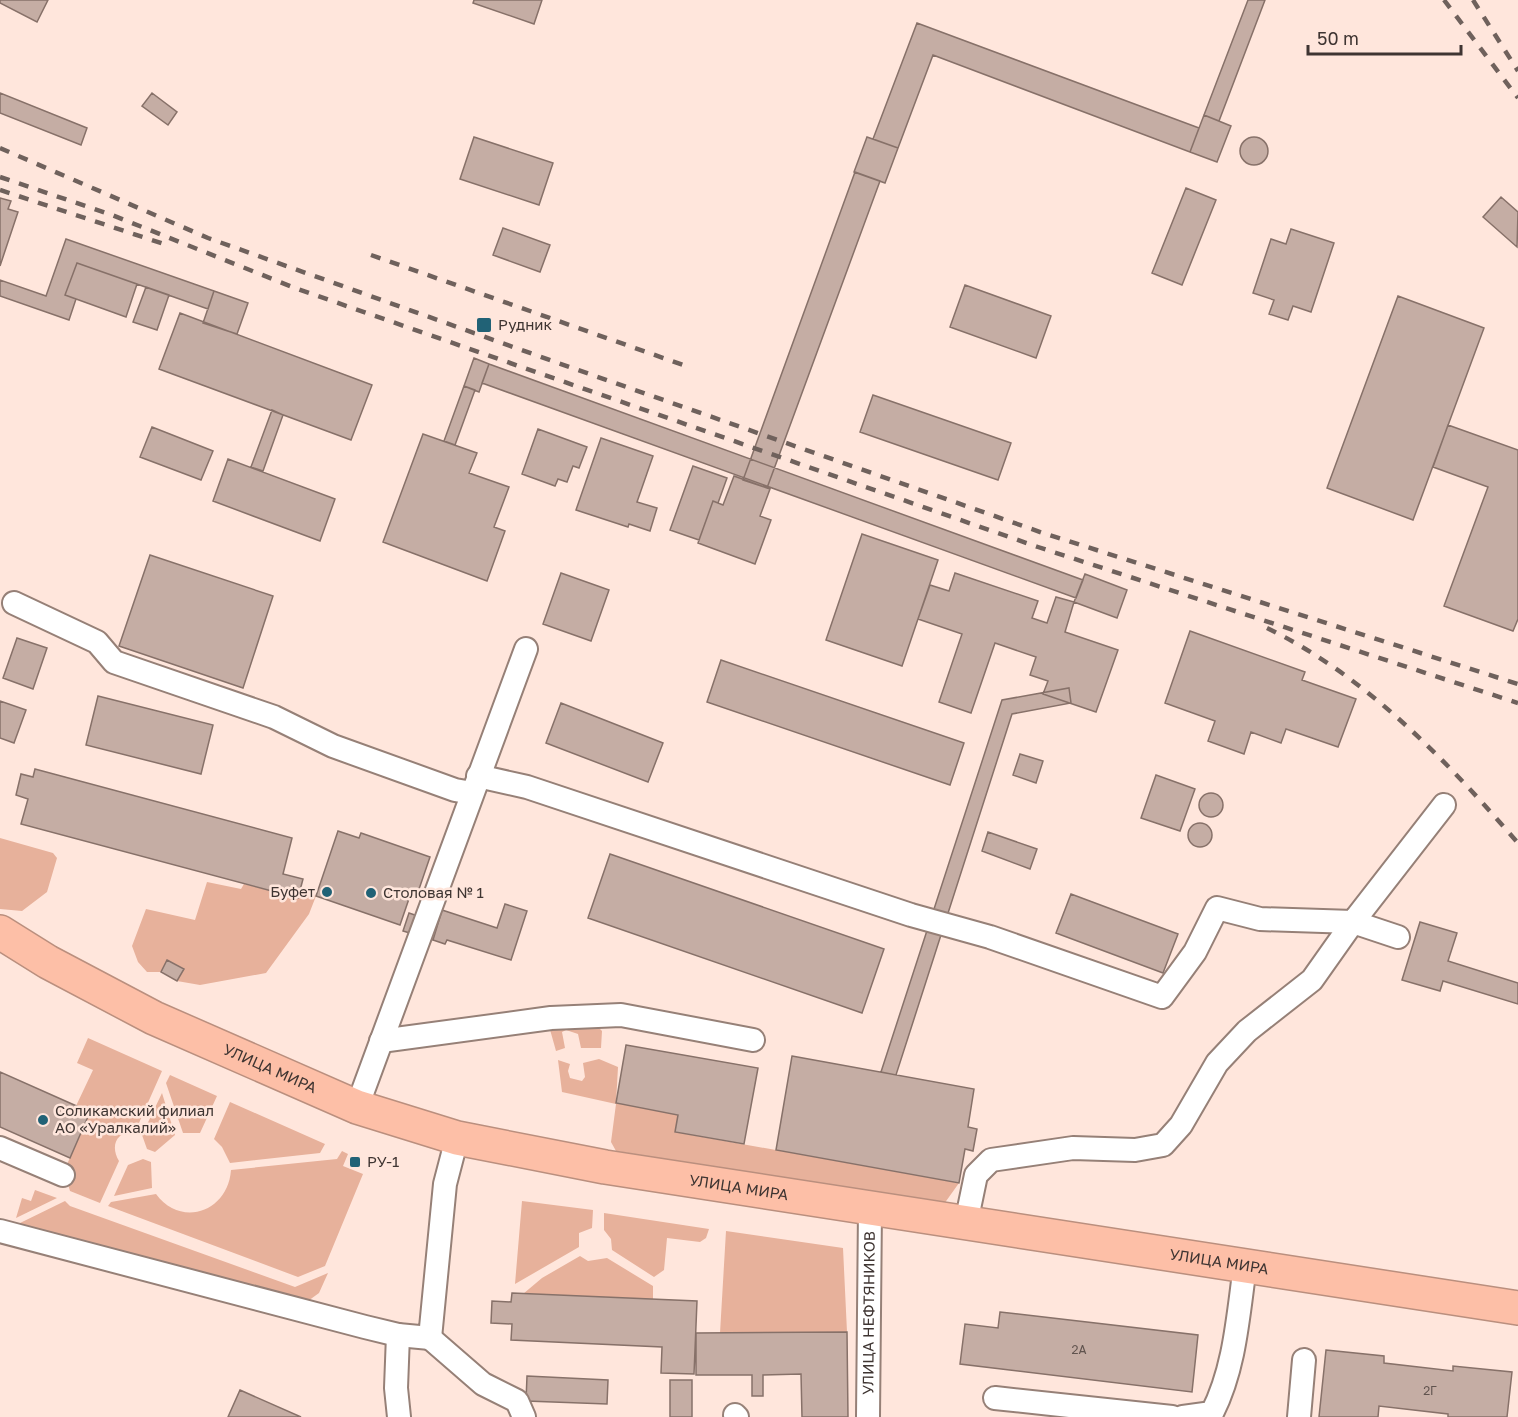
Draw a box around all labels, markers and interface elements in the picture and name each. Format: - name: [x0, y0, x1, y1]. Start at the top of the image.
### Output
- scale bar: [1308, 18, 1461, 56]
- text: 50 m: [1317, 27, 1359, 49]
- place label: Рудник: [498, 315, 552, 333]
- marker: Рудник: [475, 316, 493, 334]
- place label: Буфет: [270, 882, 316, 900]
- place label: Столовая № 1: [383, 883, 484, 901]
- marker: Буфет: [320, 885, 334, 899]
- marker: Столовая № 1: [364, 886, 378, 900]
- street label: УЛИЦА МИРА: [221, 1040, 320, 1096]
- place label: Соликамский филиал АО «Уралкалий»: [55, 1101, 214, 1136]
- marker: Соликамский филиал АО «Уралкалий»: [36, 1113, 50, 1127]
- place label: РУ-1: [367, 1152, 399, 1170]
- marker: РУ-1: [348, 1155, 362, 1169]
- street label: УЛИЦА МИРА: [688, 1170, 790, 1203]
- street label: УЛИЦА НЕФТЯНИКОВ: [858, 1231, 878, 1395]
- street label: УЛИЦА МИРА: [1168, 1244, 1270, 1277]
- house number: 2А: [1071, 1342, 1087, 1357]
- house number: 2Г: [1423, 1383, 1437, 1398]

